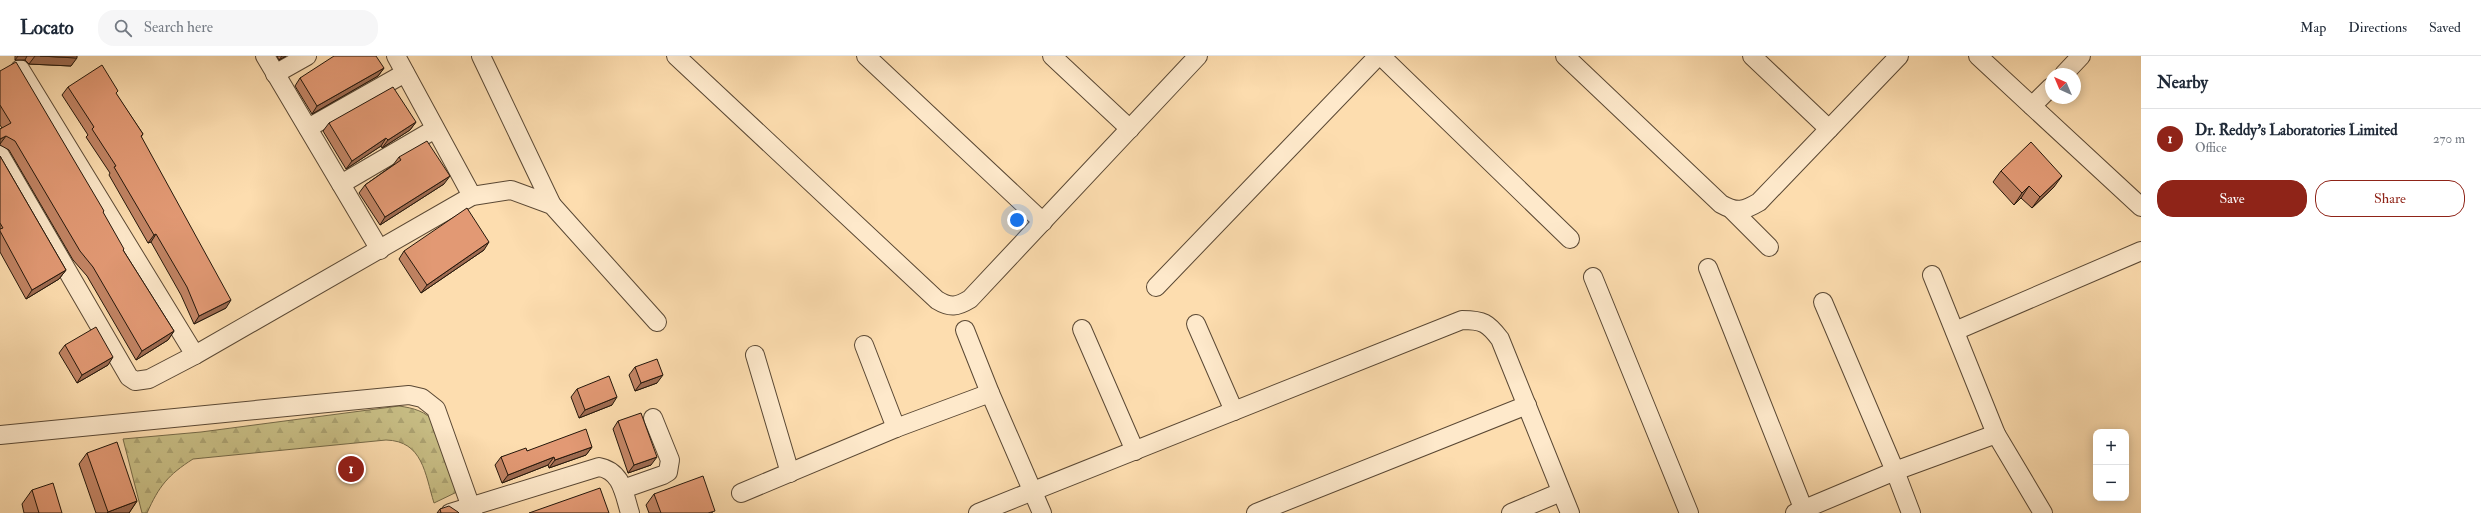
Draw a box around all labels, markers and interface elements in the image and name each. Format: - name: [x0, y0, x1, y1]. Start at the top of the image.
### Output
- search box: [98, 10, 378, 46]
- text: Locato: [20, 16, 74, 40]
- icon: search: [112, 17, 134, 39]
- text: Search here: [144, 18, 213, 37]
- text: Map: [2300, 19, 2326, 36]
- text: Directions: [2348, 19, 2407, 36]
- text: Saved: [2429, 19, 2461, 36]
- north arrow: [2045, 68, 2081, 104]
- text: Nearby: [2157, 72, 2208, 93]
- text: Dr. Reddy's Laboratories Limited: [2195, 121, 2398, 140]
- text: 1: [2168, 131, 2172, 147]
- text: 270 m: [2433, 131, 2465, 147]
- text: Office: [2195, 140, 2227, 156]
- button: Save: [2157, 180, 2307, 217]
- button: Share: [2315, 180, 2465, 217]
- your location: [1007, 210, 1027, 230]
- map controls: [2093, 429, 2129, 501]
- button: +: [2093, 429, 2129, 465]
- pin: 1: [338, 454, 364, 484]
- button: −: [2093, 465, 2129, 501]

